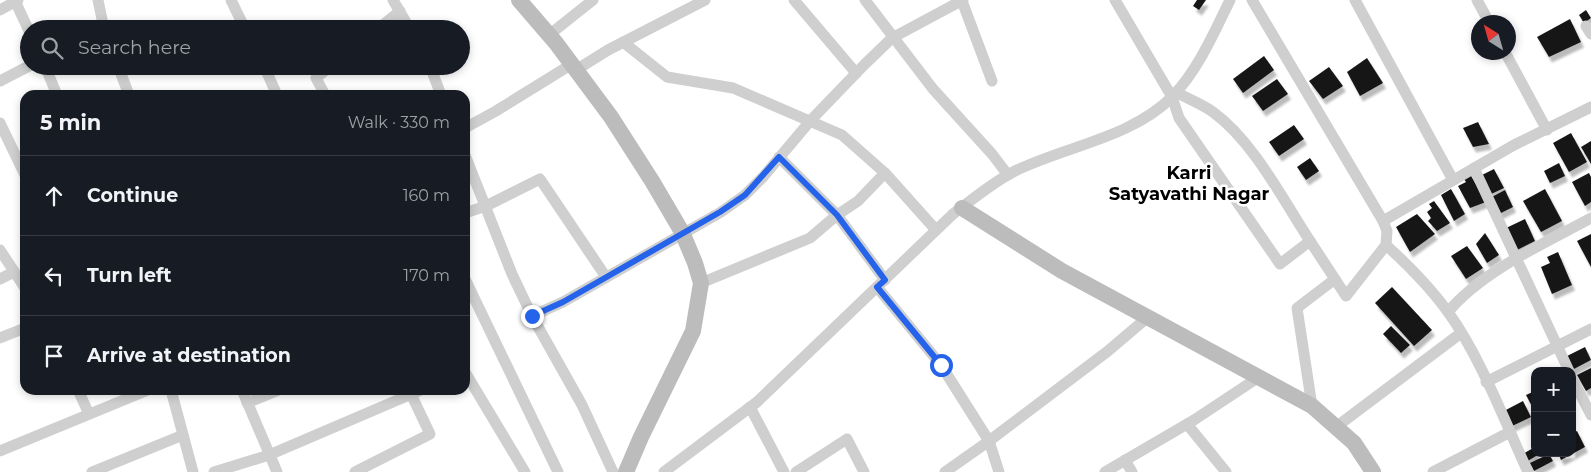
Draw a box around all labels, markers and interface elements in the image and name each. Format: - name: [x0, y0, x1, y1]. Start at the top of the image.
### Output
- north arrow: [1471, 15, 1516, 60]
- search box: [20, 20, 470, 75]
- icon: search: [38, 34, 66, 62]
- text: Search here: [78, 36, 191, 59]
- text: 5 min: [40, 110, 101, 135]
- text: Walk · 330 m: [348, 113, 450, 132]
- district label: Karri Satyavathi Nagar: [1109, 162, 1270, 205]
- icon: ahead: [40, 182, 68, 210]
- text: Continue: [87, 184, 178, 207]
- text: 160 m: [403, 186, 450, 205]
- icon: left: [40, 262, 68, 290]
- text: Turn left: [87, 264, 172, 287]
- text: 170 m: [403, 266, 450, 285]
- route end: [521, 305, 544, 328]
- icon: arrive: [40, 342, 68, 370]
- text: Arrive at destination: [87, 344, 291, 367]
- route start: [930, 354, 953, 377]
- map controls: [1531, 367, 1576, 457]
- button: +: [1531, 367, 1576, 412]
- button: −: [1531, 412, 1576, 457]

